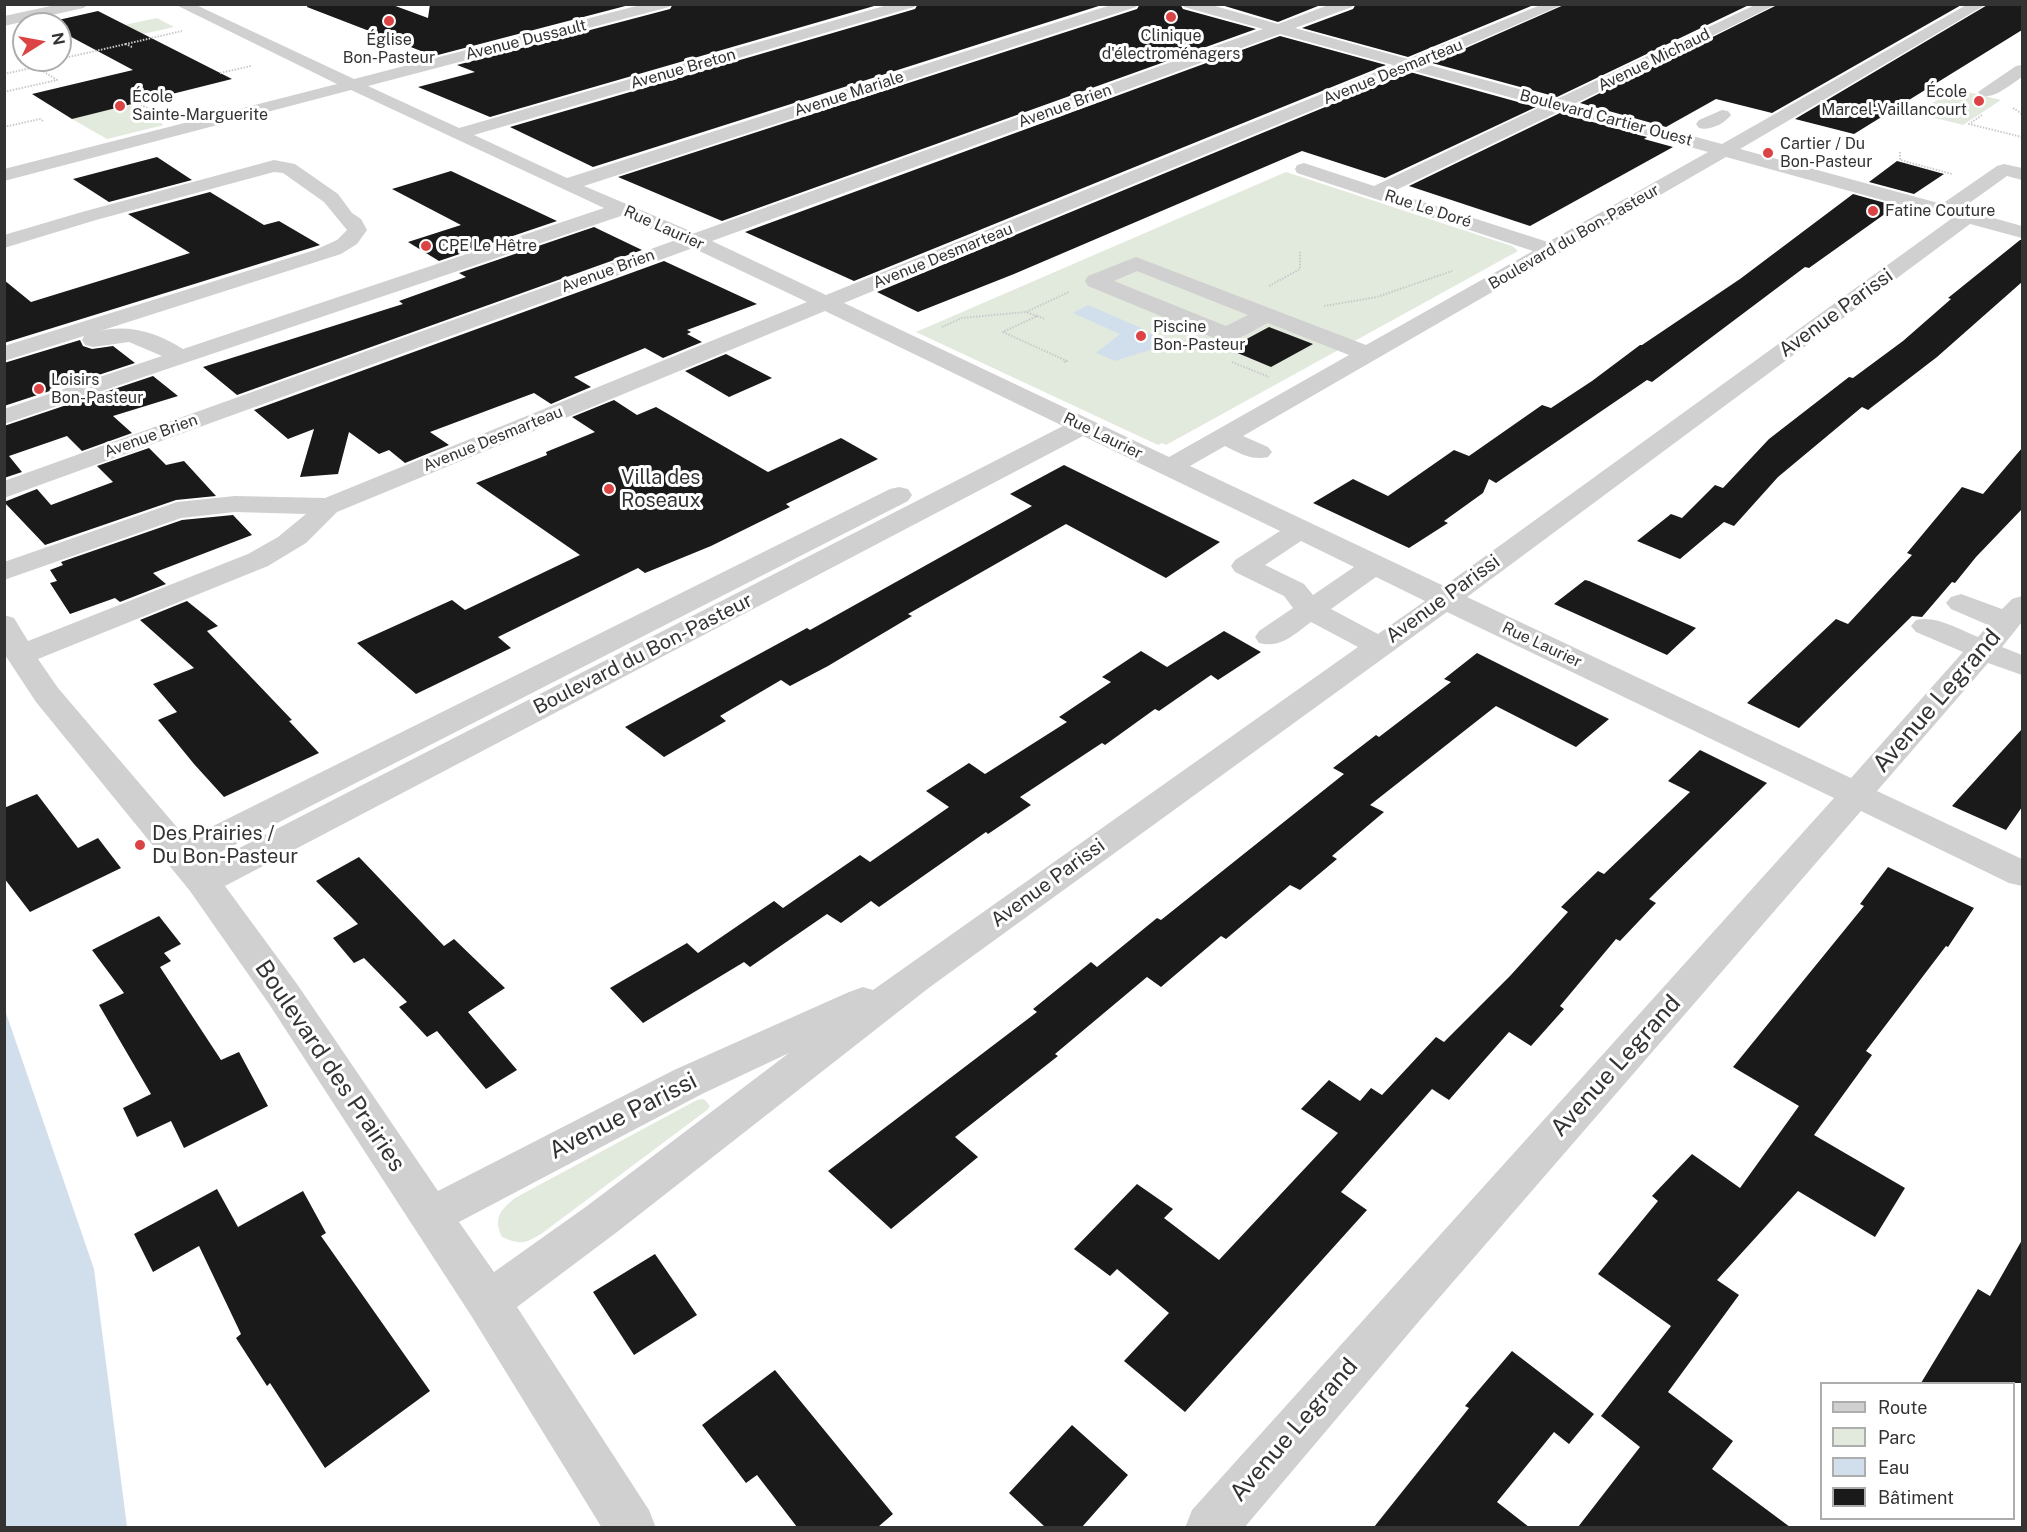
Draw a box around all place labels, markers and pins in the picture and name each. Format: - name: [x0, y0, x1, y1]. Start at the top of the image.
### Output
- marker: Clinique d'électroménagers: [1164, 10, 1178, 24]
- marker: Église Bon-Pasteur: [382, 14, 396, 28]
- place label: Clinique d'électroménagers: [1102, 26, 1240, 64]
- place label: Église Bon-Pasteur: [343, 30, 435, 68]
- place label: École Marcel-Vaillancourt: [1821, 82, 1967, 120]
- place label: École Sainte-Marguerite: [132, 87, 268, 125]
- marker: École Marcel-Vaillancourt: [1972, 94, 1986, 108]
- marker: École Sainte-Marguerite: [113, 99, 127, 113]
- place label: Cartier / Du Bon-Pasteur: [1780, 134, 1873, 172]
- marker: Cartier / Du Bon-Pasteur: [1761, 146, 1775, 160]
- place label: Fatine Couture: [1885, 201, 1995, 221]
- marker: Fatine Couture: [1866, 204, 1880, 218]
- place label: CPE Le Hêtre: [438, 236, 537, 256]
- marker: CPE Le Hêtre: [419, 239, 433, 253]
- place label: Piscine Bon-Pasteur: [1153, 317, 1246, 355]
- marker: Piscine Bon-Pasteur: [1134, 329, 1148, 343]
- place label: Loisirs Bon-Pasteur: [51, 370, 144, 408]
- marker: Loisirs Bon-Pasteur: [32, 382, 46, 396]
- place label: Villa des Roseaux: [621, 466, 701, 513]
- marker: Villa des Roseaux: [602, 482, 616, 496]
- place label: Des Prairies / Du Bon-Pasteur: [152, 822, 298, 869]
- marker: Des Prairies / Du Bon-Pasteur: [133, 838, 147, 852]

